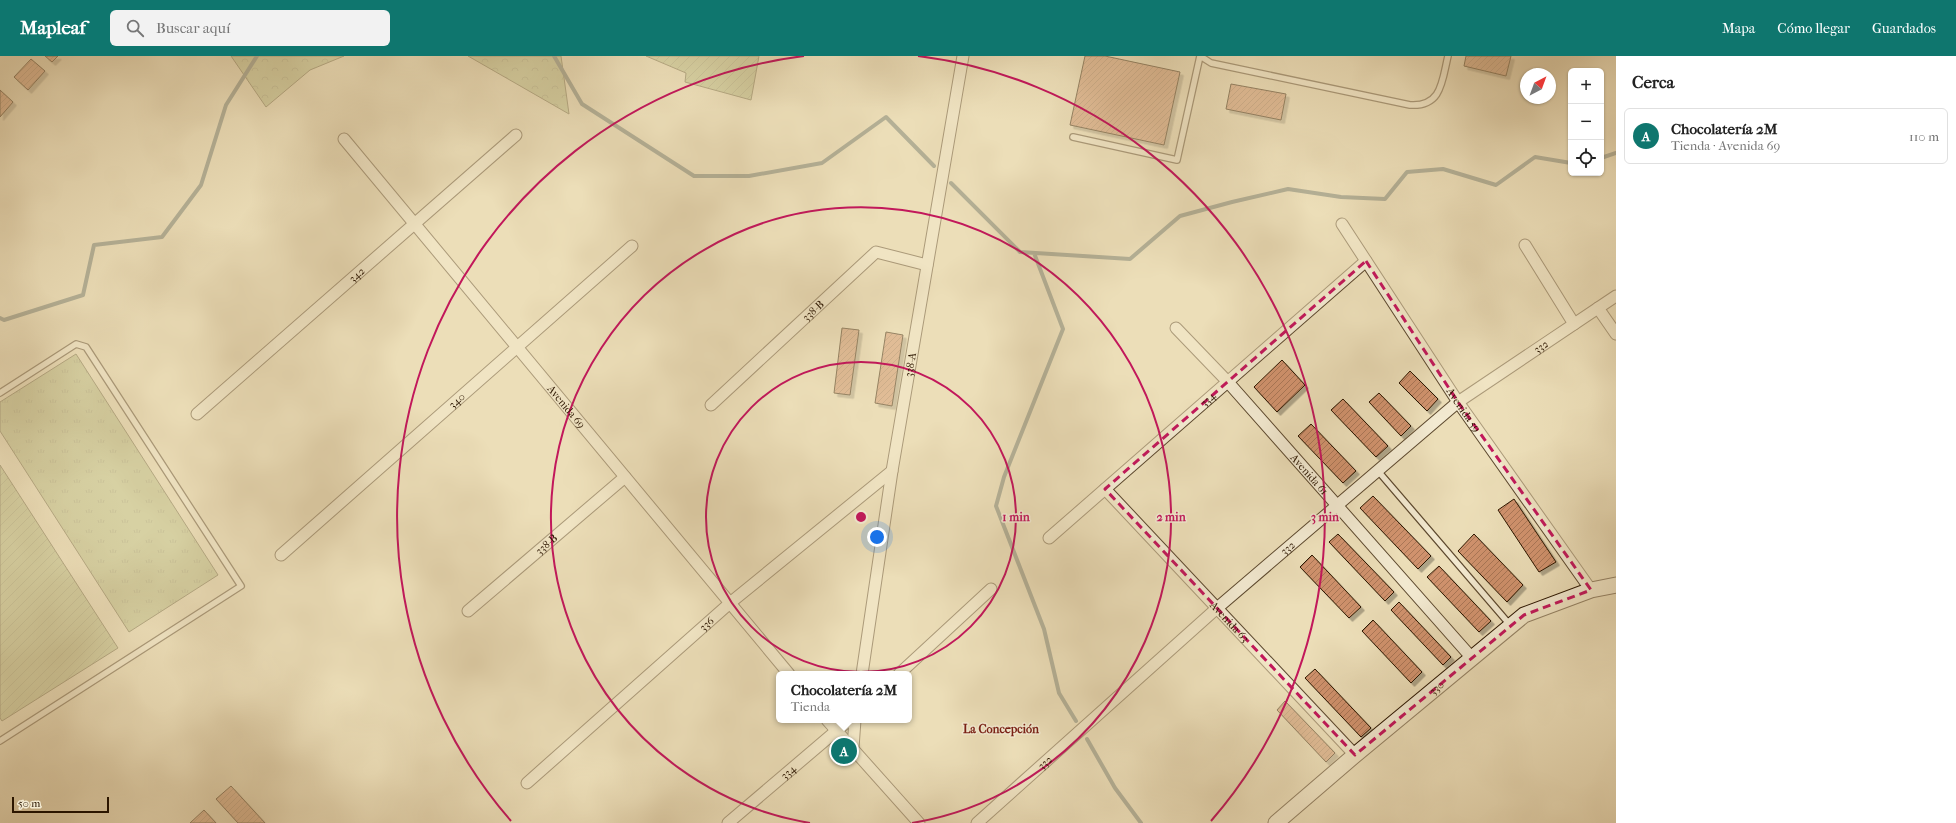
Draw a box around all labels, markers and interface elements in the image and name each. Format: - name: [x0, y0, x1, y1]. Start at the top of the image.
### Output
- search box: [110, 10, 390, 46]
- text: Mapleaf: [20, 17, 86, 39]
- icon: search: [124, 17, 146, 39]
- text: Buscar aquí: [156, 19, 230, 37]
- text: Mapa: [1722, 20, 1755, 37]
- text: Cómo llegar: [1777, 20, 1850, 37]
- text: Guardados: [1872, 20, 1936, 37]
- north arrow: [1520, 68, 1556, 104]
- map controls: [1568, 68, 1604, 176]
- button: +: [1568, 68, 1604, 104]
- text: Cerca: [1632, 72, 1674, 92]
- button: −: [1568, 104, 1604, 140]
- text: Chocolatería 2M: [1671, 120, 1777, 138]
- text: A: [1642, 129, 1650, 144]
- text: 110 m: [1909, 129, 1939, 144]
- text: Tienda · Avenida 69: [1671, 138, 1780, 153]
- button: locate: [1568, 140, 1604, 176]
- street label: 342: [346, 264, 368, 285]
- street label: 338-B: [800, 298, 827, 324]
- street label: 332: [1531, 337, 1551, 356]
- street label: 338-A: [902, 351, 919, 378]
- street label: Avenida 69: [544, 382, 588, 431]
- street label: Avenida 59: [1443, 384, 1483, 435]
- street label: 334: [1198, 389, 1219, 410]
- street label: 340: [446, 390, 468, 411]
- street label: Avenida 61: [1287, 451, 1331, 498]
- centre of rings: [854, 510, 868, 524]
- text: 1 min: [1002, 510, 1031, 524]
- text: 2 min: [1156, 510, 1187, 524]
- text: 3 min: [1311, 510, 1340, 525]
- your location: [867, 527, 887, 547]
- street label: 338-B: [533, 532, 560, 557]
- street label: 332: [1278, 538, 1298, 558]
- street label: Avenida 63: [1206, 598, 1252, 645]
- street label: 336: [697, 614, 717, 634]
- popup: [776, 671, 912, 723]
- street label: 330: [1427, 678, 1447, 698]
- text: Chocolatería 2M: [791, 681, 897, 699]
- text: Tienda: [791, 699, 830, 714]
- district label: La Concepción: [963, 722, 1040, 737]
- pin: A: [831, 736, 857, 766]
- street label: 332: [1035, 753, 1055, 772]
- street label: 334: [778, 762, 799, 782]
- scale bar: [12, 795, 109, 814]
- text: 50 m: [18, 797, 40, 810]

